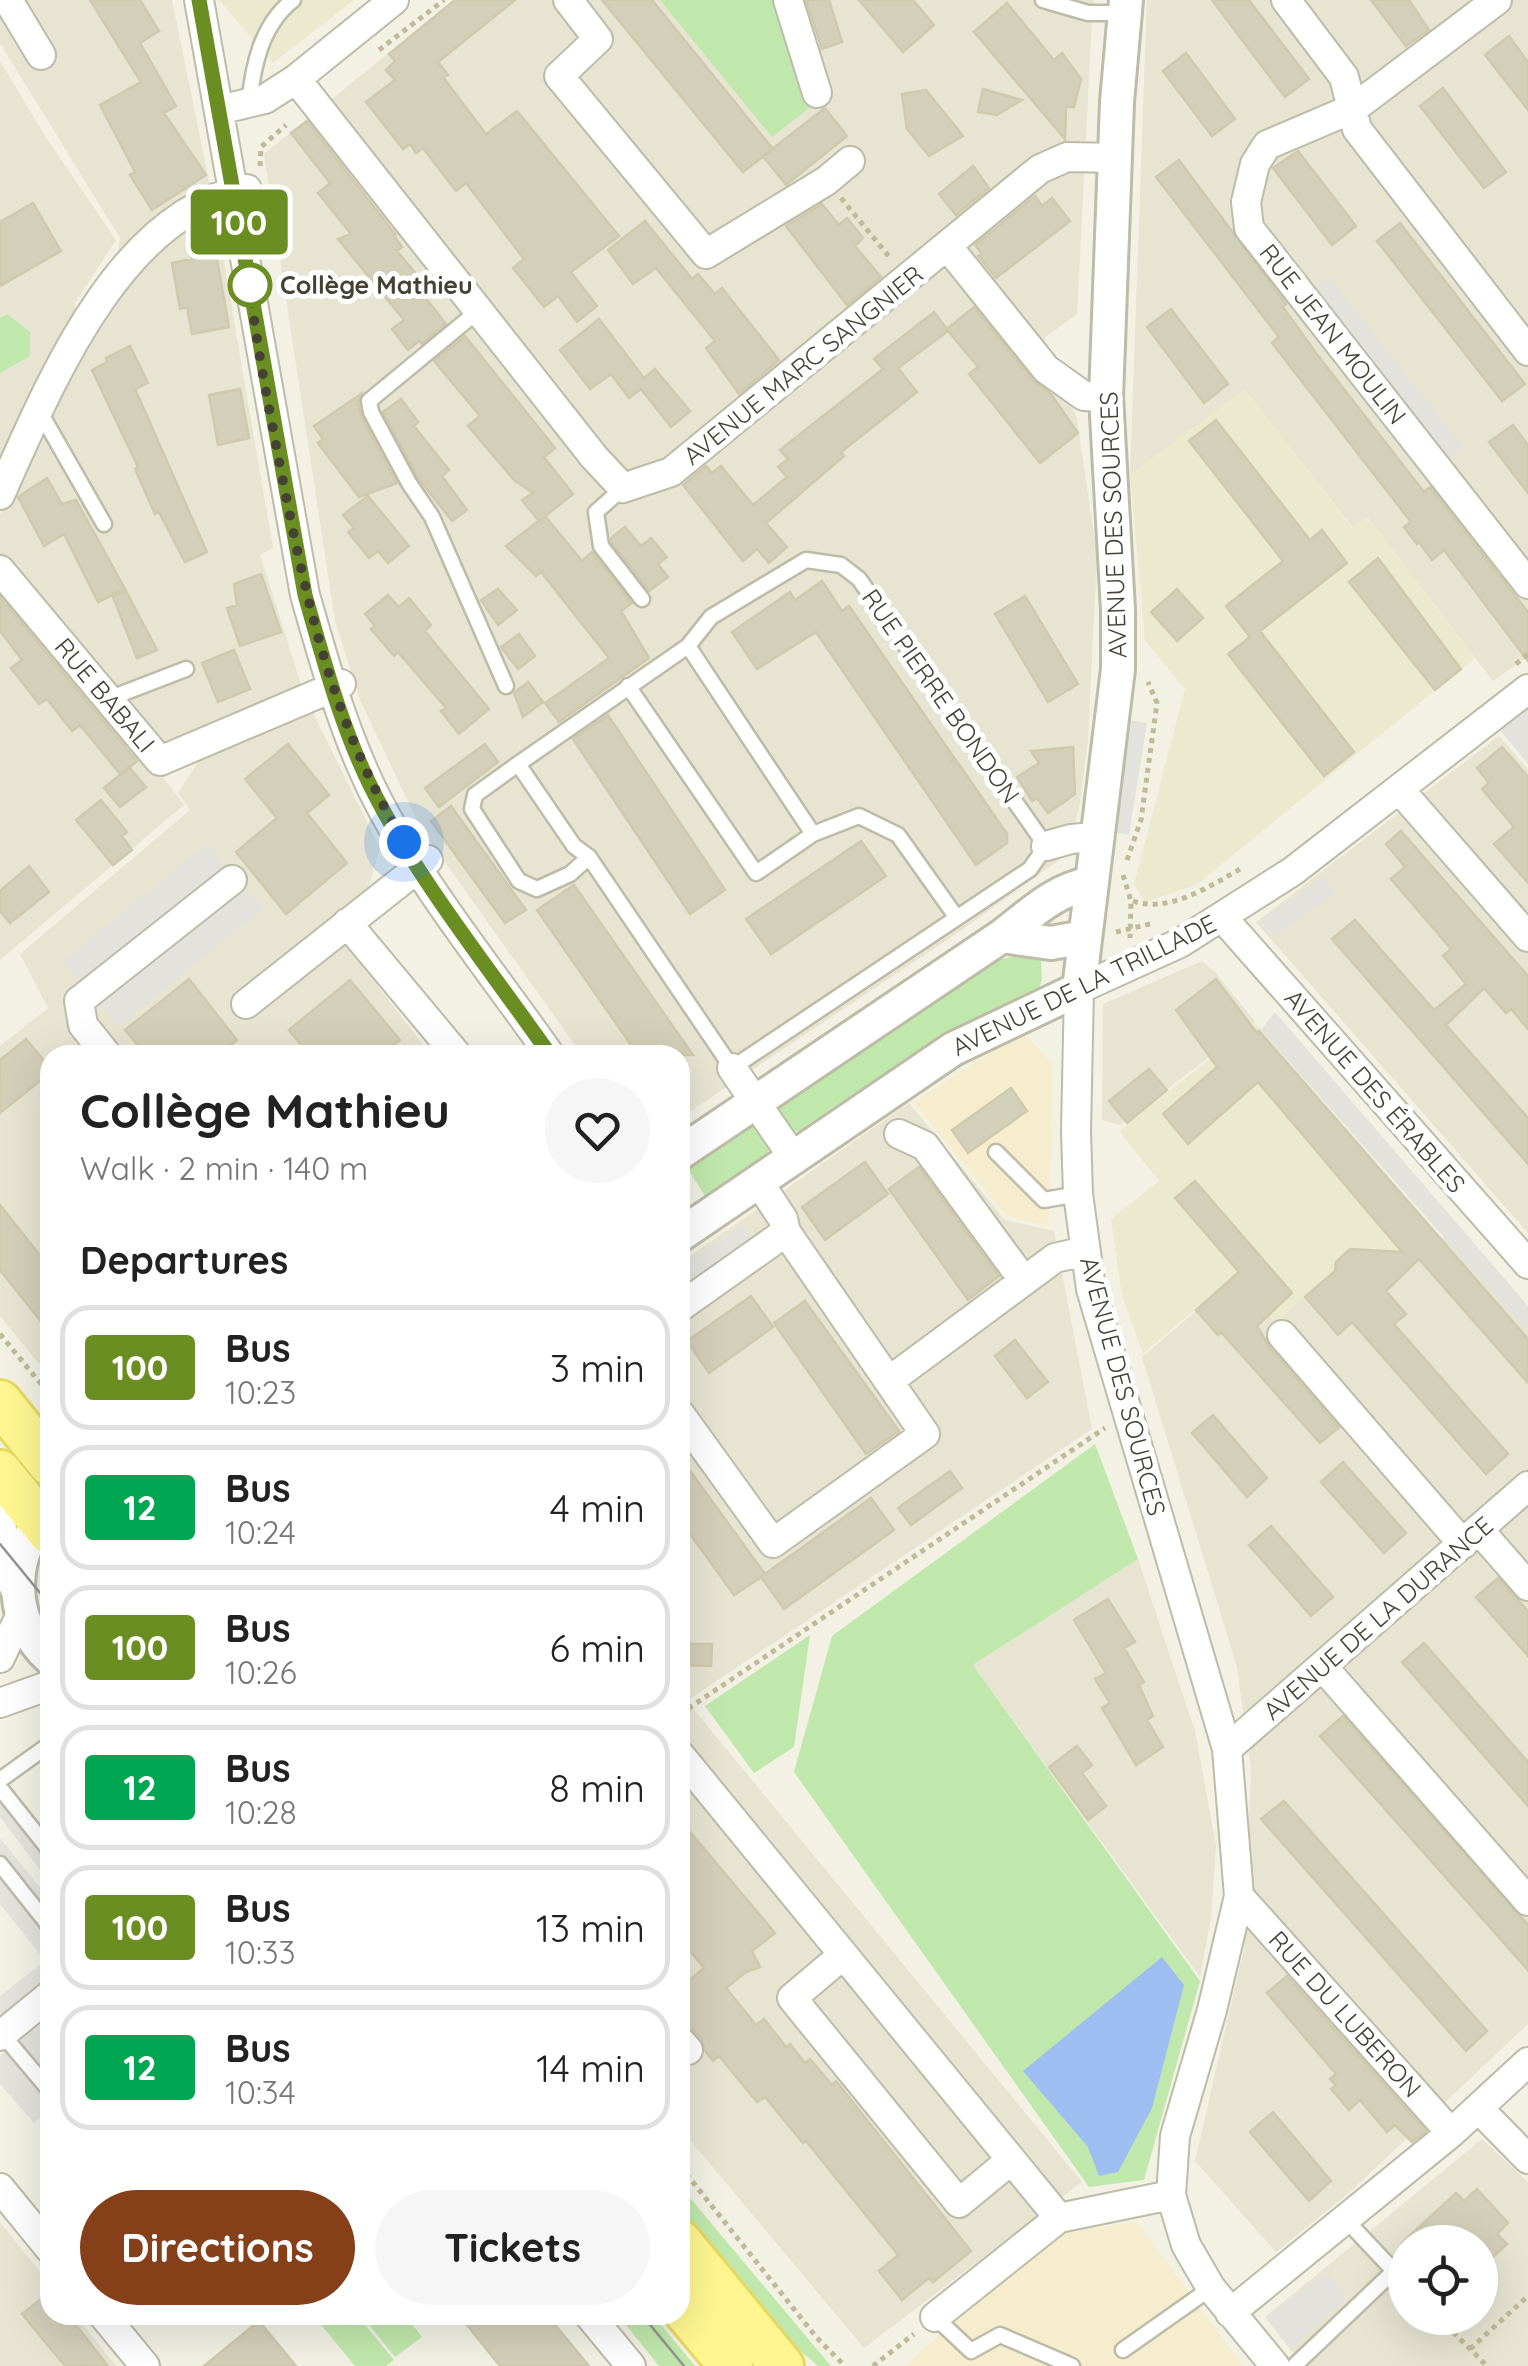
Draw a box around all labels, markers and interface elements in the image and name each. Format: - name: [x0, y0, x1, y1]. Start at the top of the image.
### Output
- line badge: 100: [182, 190, 296, 254]
- text: 100: [211, 200, 267, 244]
- street label: RUE JEAN MOULIN: [1253, 237, 1414, 430]
- street label: AVENUE MARC SANGNIER: [677, 258, 929, 471]
- marker: Collège Mathieu: [229, 264, 271, 306]
- place label: Collège Mathieu: [280, 269, 473, 300]
- street label: AVENUE DES SOURCES: [1092, 391, 1133, 659]
- street label: RUE PIERRE BONDON: [856, 583, 1027, 809]
- street label: RUE BABALI: [49, 631, 162, 758]
- your location: [379, 817, 429, 867]
- street label: AVENUE DE LA TRILLADE: [947, 907, 1221, 1062]
- street label: AVENUE DES ÉRABLES: [1278, 982, 1472, 1199]
- button: heart: [545, 1078, 650, 1183]
- text: Collège Mathieu: [80, 1080, 450, 1140]
- text: Walk · 2 min · 140 m: [80, 1148, 368, 1188]
- text: Departures: [80, 1236, 288, 1284]
- street label: AVENUE DES SOURCES: [1074, 1253, 1173, 1519]
- text: Bus: [225, 1324, 291, 1372]
- text: 3 min: [550, 1344, 645, 1392]
- text: 100: [112, 1345, 168, 1389]
- text: 10:23: [225, 1372, 296, 1412]
- text: Bus: [225, 1464, 291, 1512]
- text: 4 min: [550, 1484, 645, 1532]
- text: 12: [123, 1485, 157, 1529]
- street label: AVENUE DE LA DURANCE: [1256, 1509, 1499, 1726]
- text: 10:24: [225, 1512, 296, 1552]
- text: Bus: [225, 1604, 291, 1652]
- text: 6 min: [549, 1624, 645, 1672]
- text: 100: [112, 1625, 168, 1669]
- text: 10:26: [225, 1652, 297, 1692]
- text: Bus: [225, 1744, 291, 1792]
- text: 8 min: [549, 1764, 645, 1812]
- text: 12: [123, 1765, 157, 1809]
- text: 10:28: [225, 1792, 297, 1832]
- text: Bus: [225, 1884, 291, 1932]
- text: 13 min: [536, 1904, 645, 1952]
- text: 100: [112, 1905, 168, 1949]
- street label: RUE DU LUBERON: [1263, 1924, 1428, 2103]
- text: 10:33: [225, 1932, 295, 1972]
- text: Bus: [225, 2024, 291, 2072]
- text: 14 min: [536, 2044, 645, 2092]
- text: 12: [123, 2045, 157, 2089]
- text: 10:34: [225, 2072, 296, 2112]
- button: Directions: [80, 2190, 355, 2305]
- button: Tickets: [375, 2190, 650, 2305]
- map controls: [1388, 2225, 1498, 2335]
- button: locate: [1388, 2225, 1498, 2335]

